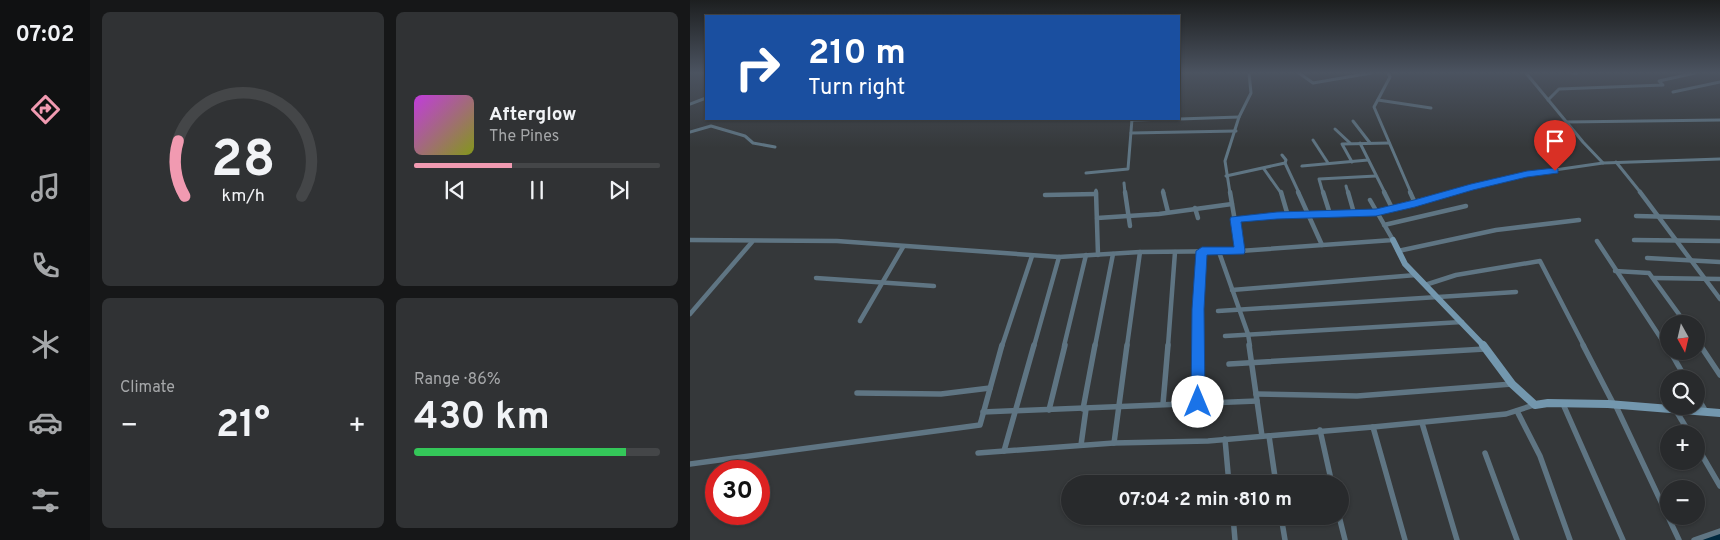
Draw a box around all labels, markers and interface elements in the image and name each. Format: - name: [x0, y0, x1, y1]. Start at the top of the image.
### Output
- text: 07:02: [15, 22, 75, 49]
- text: 210 m: [808, 32, 906, 76]
- icon: right: [725, 35, 790, 100]
- text: Turn right: [808, 75, 905, 102]
- icon: directions: [28, 92, 63, 127]
- text: Afterglow: [489, 103, 577, 127]
- pin: [1534, 120, 1576, 171]
- text: The Pines: [489, 127, 559, 147]
- icon: arrive: [1541, 127, 1569, 155]
- text: 28: [211, 129, 275, 195]
- icon: music: [28, 170, 63, 205]
- icon: previous: [441, 176, 469, 204]
- icon: pause: [523, 176, 551, 204]
- icon: next: [605, 176, 633, 204]
- text: km/h: [221, 185, 265, 208]
- icon: phone: [28, 248, 63, 283]
- north arrow: [1660, 315, 1705, 360]
- map controls: [1660, 315, 1705, 525]
- icon: climate: [28, 327, 63, 362]
- text: Range · 86%: [414, 370, 501, 390]
- button: search: [1660, 370, 1705, 415]
- position arrow: [1171, 375, 1223, 427]
- text: Climate: [120, 378, 175, 398]
- text: 430 km: [414, 394, 550, 443]
- text: 21°: [216, 402, 270, 451]
- icon: car: [28, 405, 63, 440]
- text: −: [120, 409, 138, 445]
- text: +: [348, 409, 366, 445]
- button: +: [1660, 425, 1705, 470]
- speed limit sign: 30: [705, 460, 770, 525]
- button: −: [1660, 480, 1705, 525]
- icon: filters: [28, 483, 63, 518]
- text: 07:04 · 2 min · 810 m: [1118, 488, 1292, 512]

